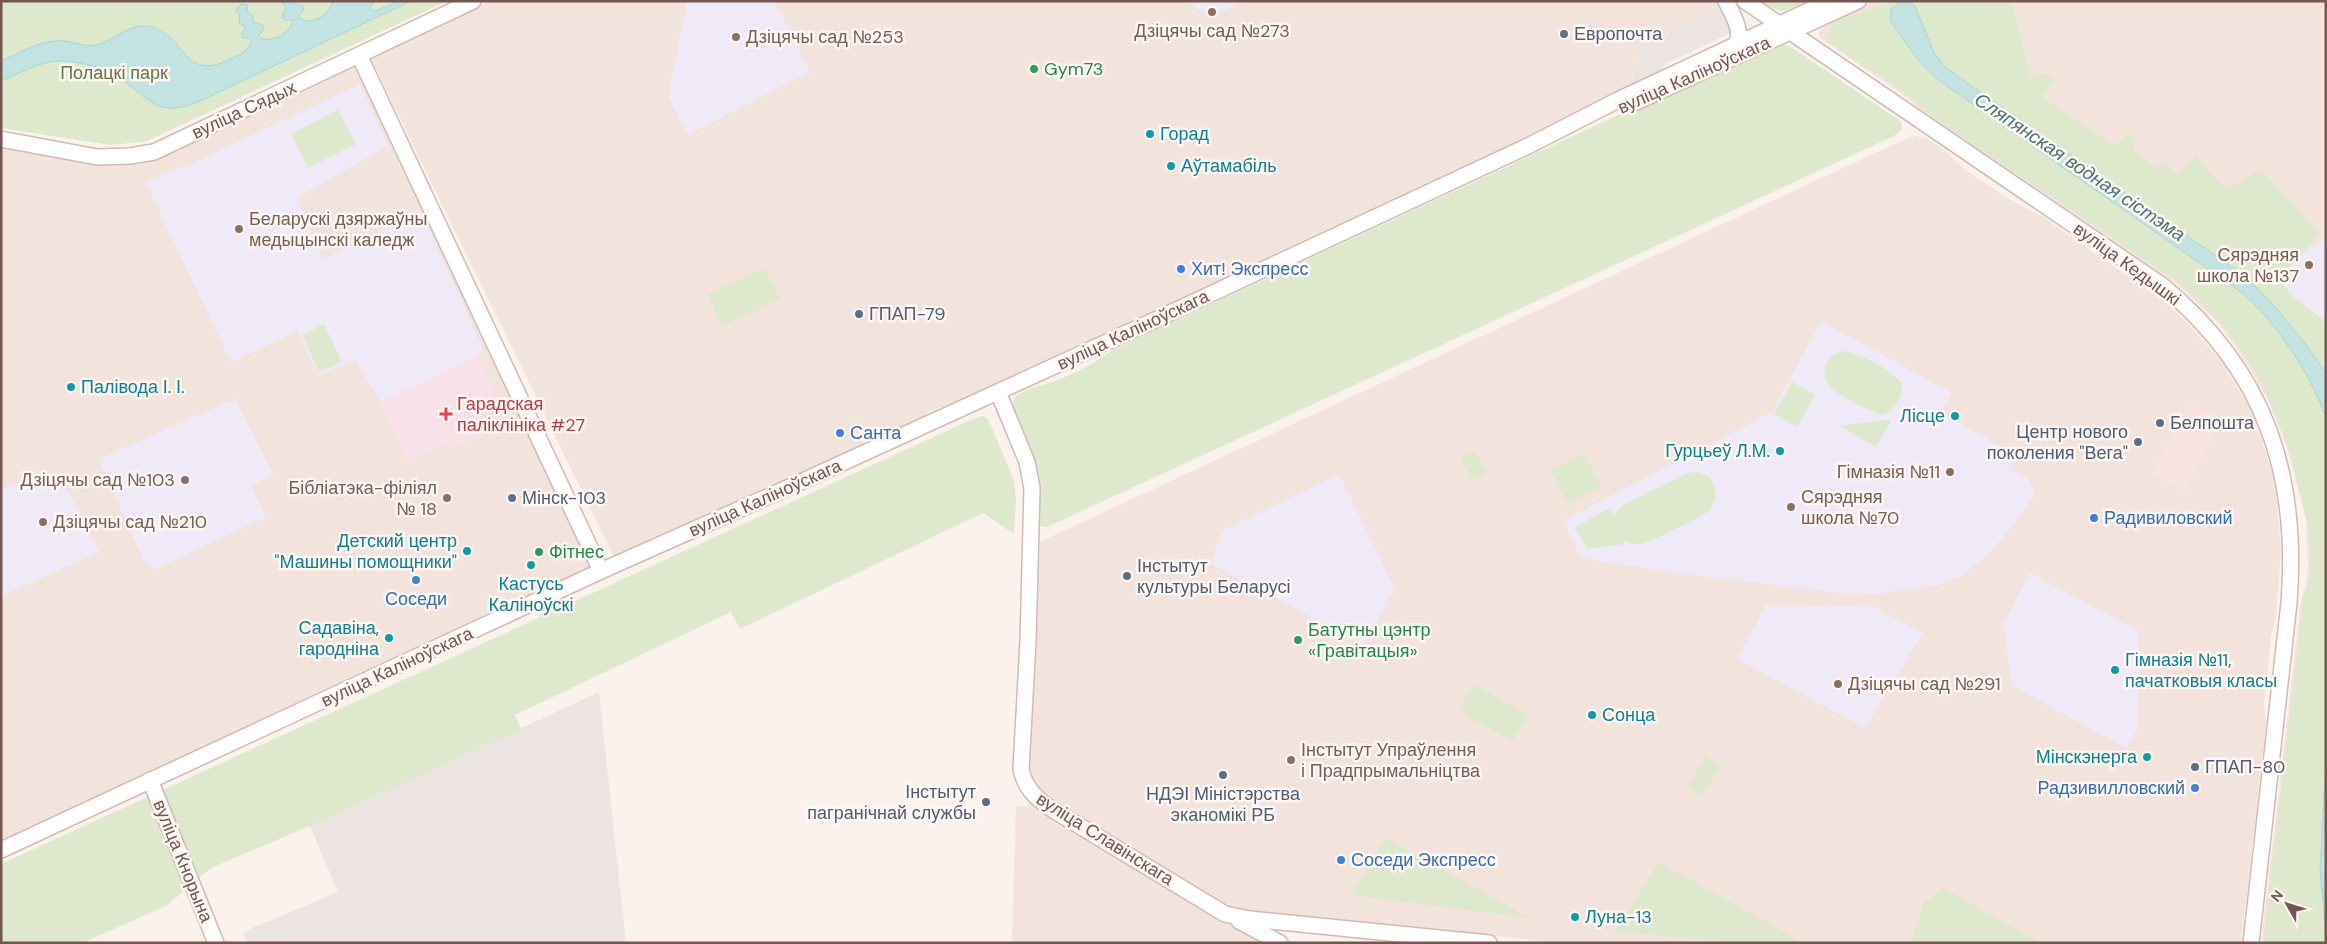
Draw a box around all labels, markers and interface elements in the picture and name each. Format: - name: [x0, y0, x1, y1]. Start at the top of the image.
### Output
- marker: Дзіцячы сад №273: [1206, 6, 1218, 18]
- place label: Дзіцячы сад №273: [1134, 19, 1290, 43]
- place label: Европочта: [1574, 22, 1663, 46]
- place label: Дзіцячы сад №253: [746, 25, 904, 49]
- marker: Европочта: [1558, 28, 1570, 40]
- street label: вуліца Каліноўскага: [1614, 30, 1775, 119]
- marker: Дзіцячы сад №253: [730, 31, 742, 43]
- place label: Gym73: [1044, 57, 1103, 81]
- park label: Полацкі парк: [60, 61, 168, 85]
- marker: Gym73: [1028, 63, 1040, 75]
- street label: вуліца Сядых: [188, 75, 300, 145]
- water label: Сляпянская водная сістэма: [1970, 87, 2190, 247]
- place label: Горад: [1160, 122, 1210, 146]
- marker: Горад: [1144, 128, 1156, 140]
- place label: Аўтамабіль: [1181, 154, 1277, 178]
- marker: Аўтамабіль: [1165, 160, 1177, 172]
- place label: Беларускі дзяржаўны медыцынскі каледж: [249, 207, 427, 252]
- street label: вуліца Кедышкі: [2068, 217, 2186, 311]
- marker: Беларускі дзяржаўны медыцынскі каледж: [233, 223, 245, 235]
- place label: Сярэдняя школа №137: [2197, 243, 2299, 288]
- place label: Хит! Экспресс: [1191, 257, 1308, 281]
- marker: Сярэдняя школа №137: [2303, 259, 2315, 271]
- marker: Хит! Экспресс: [1175, 263, 1187, 275]
- street label: вуліца Каліноўскага: [1053, 284, 1214, 376]
- place label: ГПАП-79: [869, 302, 946, 326]
- marker: ГПАП-79: [853, 308, 865, 320]
- place label: Палівода І. І.: [81, 375, 185, 399]
- marker: Палівода І. І.: [65, 381, 77, 393]
- place label: Гарадская паліклініка #27: [457, 392, 585, 437]
- place label: Лісце: [1900, 404, 1945, 428]
- marker: Гарадская паліклініка #27: [439, 407, 453, 421]
- marker: Лісце: [1949, 410, 1961, 422]
- place label: Белпошта: [2170, 411, 2255, 435]
- marker: Белпошта: [2154, 417, 2166, 429]
- place label: Центр нового поколения "Вега": [1987, 420, 2128, 465]
- place label: Санта: [850, 421, 902, 445]
- marker: Санта: [834, 427, 846, 439]
- marker: Центр нового поколения "Вега": [2132, 436, 2144, 448]
- place label: Гурцьеў Л.М.: [1665, 439, 1770, 463]
- marker: Гурцьеў Л.М.: [1774, 445, 1786, 457]
- street label: вуліца Каліноўскага: [685, 453, 846, 542]
- place label: Гімназія №11: [1837, 460, 1940, 484]
- marker: Гімназія №11: [1944, 466, 1956, 478]
- place label: Дзіцячы сад №103: [21, 468, 175, 492]
- marker: Дзіцячы сад №103: [179, 474, 191, 486]
- place label: Бібліатэка-філіял № 18: [289, 476, 437, 521]
- place label: Сярэдняя школа №70: [1801, 485, 1899, 530]
- place label: Мінск-103: [522, 486, 606, 510]
- marker: Бібліатэка-філіял № 18: [441, 492, 453, 504]
- marker: Мінск-103: [506, 492, 518, 504]
- marker: Сярэдняя школа №70: [1785, 501, 1797, 513]
- place label: Радивиловский: [2104, 506, 2233, 530]
- place label: Дзіцячы сад №210: [53, 510, 207, 534]
- marker: Радивиловский: [2088, 512, 2100, 524]
- marker: Дзіцячы сад №210: [37, 516, 49, 528]
- place label: Детский центр "Машины помощники": [274, 529, 457, 574]
- place label: Фітнес: [549, 540, 604, 564]
- marker: Детский центр "Машины помощники": [461, 545, 473, 557]
- marker: Фітнес: [533, 546, 545, 558]
- place label: Інстытут культуры Беларусі: [1137, 554, 1290, 599]
- marker: Кастусь Каліноўскі: [525, 559, 537, 571]
- marker: Інстытут культуры Беларусі: [1121, 570, 1133, 582]
- place label: Кастусь Каліноўскі: [489, 572, 573, 617]
- marker: Соседи: [410, 574, 422, 586]
- place label: Соседи: [385, 587, 447, 611]
- place label: Садавіна, гародніна: [298, 616, 380, 661]
- place label: Батутны цэнтр «Гравітацыя»: [1308, 618, 1430, 663]
- street label: вуліца Каліноўскага: [317, 621, 478, 713]
- marker: Садавіна, гародніна: [383, 632, 395, 644]
- marker: Батутны цэнтр «Гравітацыя»: [1292, 634, 1304, 646]
- place label: Гімназія №11, пачатковыя класы: [2125, 648, 2277, 693]
- marker: Гімназія №11, пачатковыя класы: [2109, 664, 2121, 676]
- place label: Дзіцячы сад №291: [1848, 672, 2001, 696]
- marker: Дзіцячы сад №291: [1832, 678, 1844, 690]
- place label: Сонца: [1602, 703, 1656, 727]
- marker: Сонца: [1586, 709, 1598, 721]
- place label: Інстытут Упраўлення і Прадпрымальніцтва: [1301, 738, 1481, 783]
- place label: Мінскэнерга: [2036, 745, 2138, 769]
- marker: Мінскэнерга: [2141, 751, 2153, 763]
- marker: Інстытут Упраўлення і Прадпрымальніцтва: [1285, 754, 1297, 766]
- place label: ГПАП-80: [2205, 755, 2285, 779]
- marker: ГПАП-80: [2189, 761, 2201, 773]
- marker: НДЭІ Міністэрства эканомікі РБ: [1217, 769, 1229, 781]
- place label: Радзивилловский: [2038, 776, 2185, 800]
- place label: Інстытут пагранічнай службы: [807, 780, 976, 825]
- place label: НДЭІ Міністэрства эканомікі РБ: [1146, 782, 1301, 827]
- marker: Радзивилловский: [2189, 782, 2201, 794]
- street label: вуліца Славінскага: [1032, 787, 1179, 892]
- street label: вуліца Кнорына: [147, 796, 219, 927]
- marker: Інстытут пагранічнай службы: [980, 796, 992, 808]
- place label: Соседи Экспресс: [1351, 848, 1496, 872]
- marker: Соседи Экспресс: [1335, 854, 1347, 866]
- north arrow: [2262, 879, 2312, 929]
- text: N: [2267, 886, 2287, 905]
- place label: Луна-13: [1585, 905, 1652, 929]
- marker: Луна-13: [1569, 911, 1581, 923]

